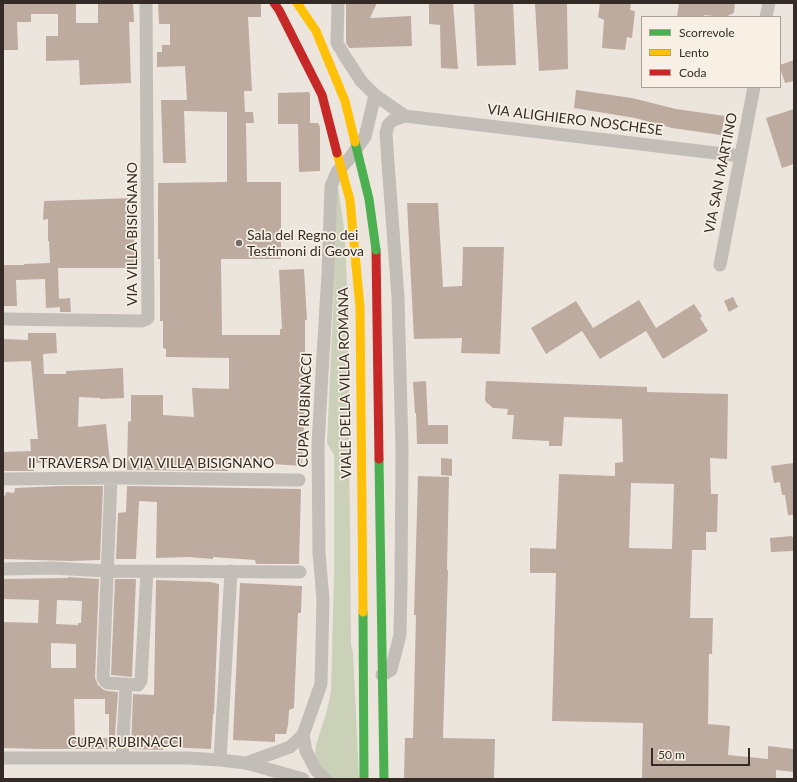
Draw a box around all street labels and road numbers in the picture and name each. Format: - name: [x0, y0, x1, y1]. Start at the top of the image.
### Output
- street label: VIA ALIGHIERO NOSCHESE: [486, 101, 664, 139]
- street label: VIA SAN MARTINO: [701, 111, 741, 235]
- street label: VIA VILLA BISIGNANO: [124, 162, 140, 306]
- street label: VIALE DELLA VILLA ROMANA: [335, 287, 355, 479]
- street label: CUPA RUBINACCI: [295, 352, 315, 468]
- street label: II TRAVERSA DI VIA VILLA BISIGNANO: [28, 455, 274, 471]
- street label: CUPA RUBINACCI: [68, 734, 182, 750]

